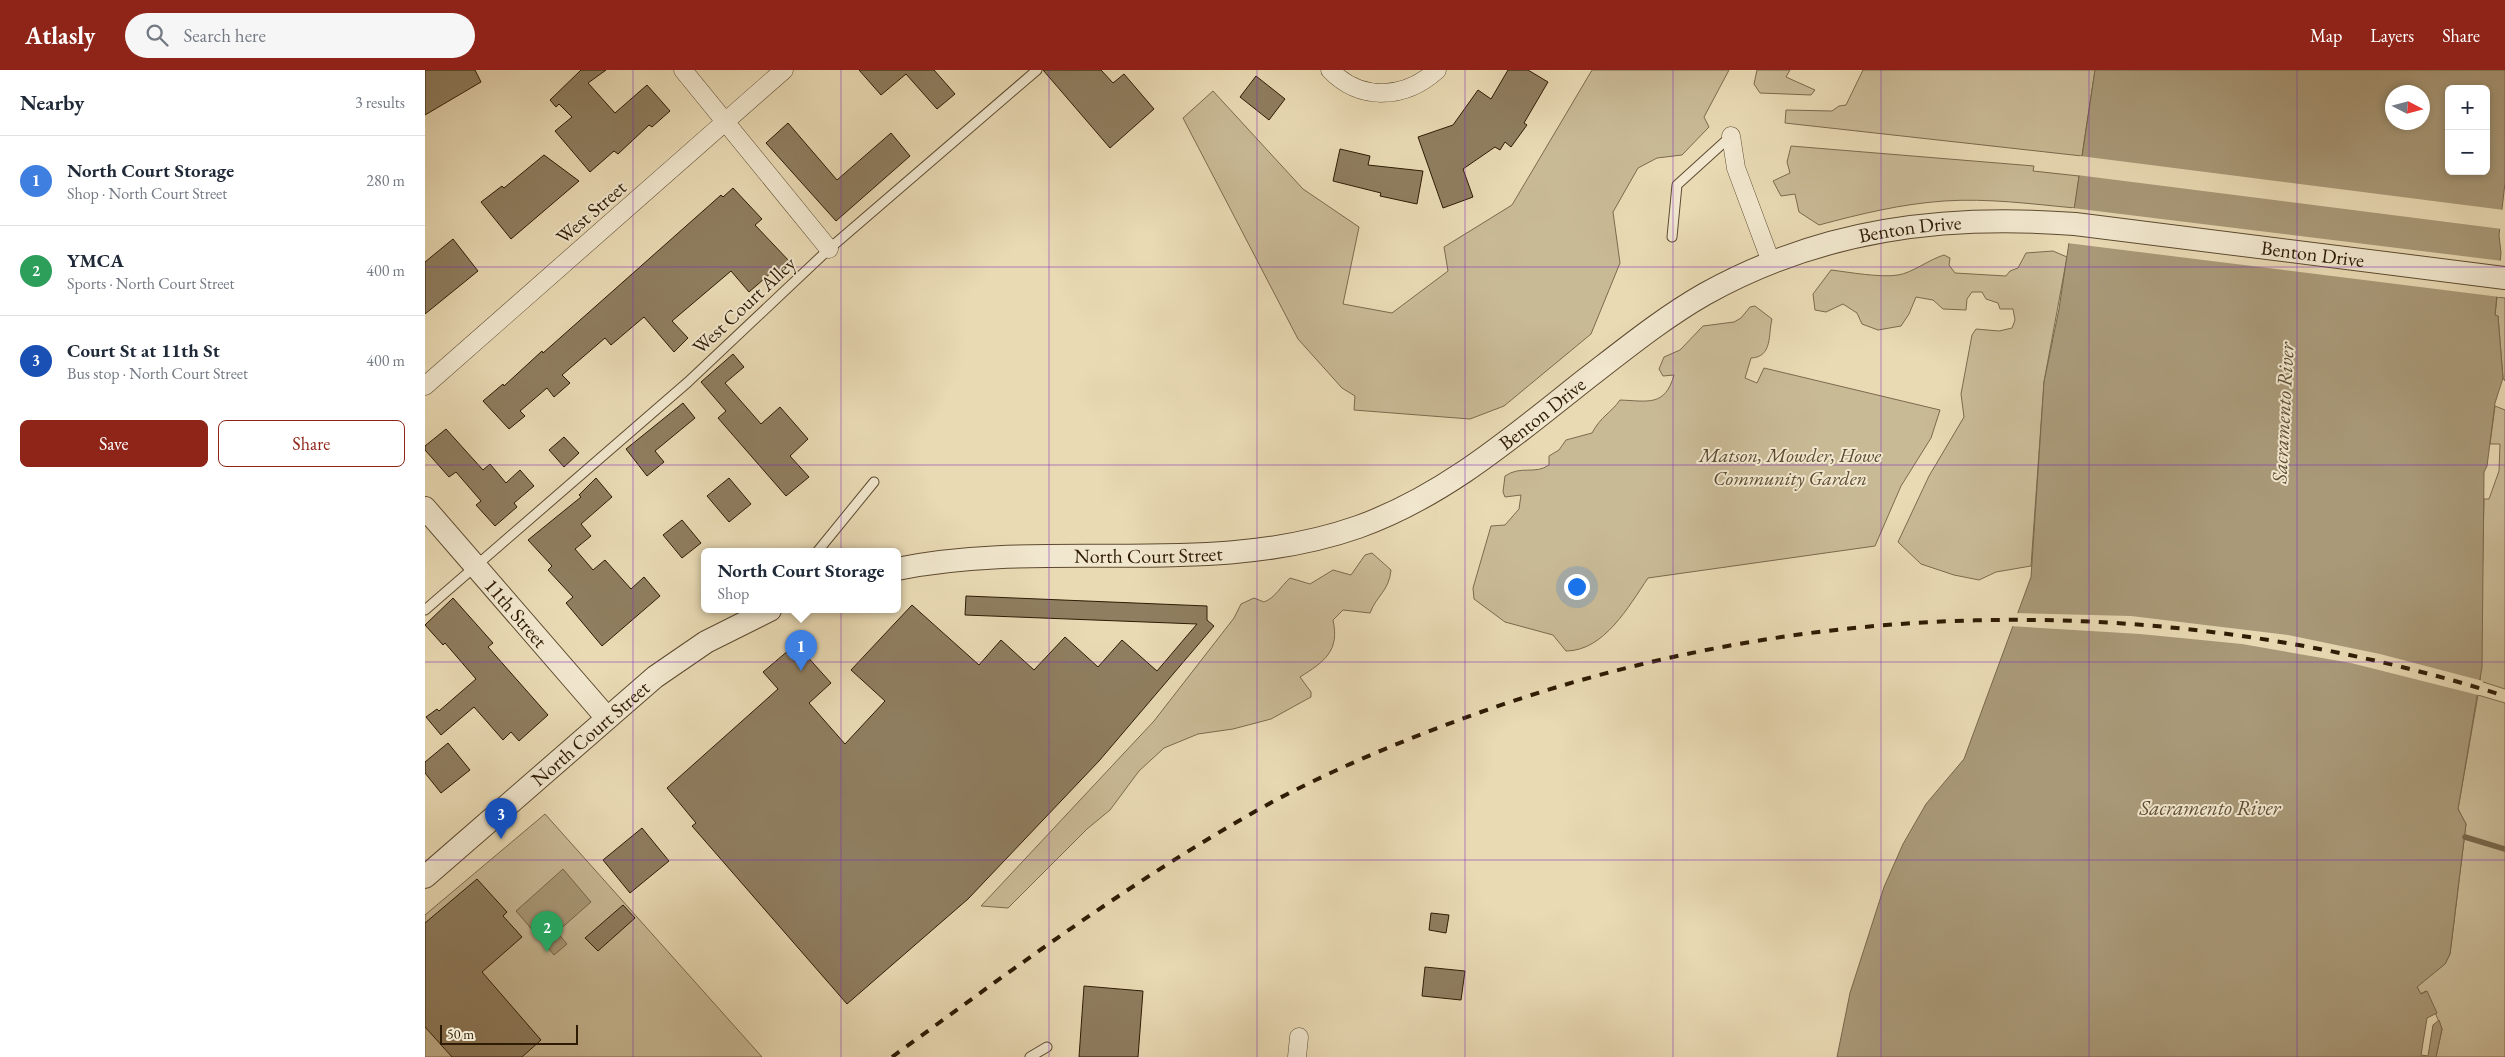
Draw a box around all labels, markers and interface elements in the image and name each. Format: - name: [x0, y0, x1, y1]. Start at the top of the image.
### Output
- search box: [125, 13, 475, 58]
- text: Atlasly: [25, 20, 95, 51]
- icon: search: [143, 21, 171, 49]
- text: Search here: [183, 23, 266, 48]
- text: Map: [2310, 24, 2342, 47]
- text: Layers: [2370, 24, 2414, 47]
- text: Share: [2442, 24, 2480, 47]
- north arrow: [2385, 85, 2430, 130]
- map controls: [2445, 85, 2490, 175]
- button: +: [2445, 85, 2490, 130]
- text: Nearby: [20, 89, 84, 116]
- text: 3 results: [355, 92, 405, 113]
- button: −: [2445, 130, 2490, 175]
- text: North Court Storage: [67, 158, 234, 183]
- text: 1: [32, 170, 40, 191]
- text: 280 m: [366, 170, 405, 191]
- street label: West Street: [550, 174, 632, 250]
- text: Shop · North Court Street: [67, 183, 227, 204]
- street label: Benton Drive: [1856, 209, 1962, 249]
- street label: Benton Drive: [2260, 234, 2366, 273]
- text: YMCA: [67, 248, 124, 273]
- street label: West Court Alley: [687, 250, 801, 360]
- text: 2: [32, 260, 40, 281]
- text: 400 m: [366, 260, 405, 281]
- text: Sports · North Court Street: [67, 273, 235, 294]
- text: Court St at 11th St: [67, 338, 220, 363]
- water label: Sacramento River: [2265, 341, 2300, 485]
- text: 3: [32, 350, 40, 371]
- text: 400 m: [366, 350, 405, 371]
- text: Bus stop · North Court Street: [67, 363, 248, 384]
- street label: Benton Drive: [1493, 371, 1591, 456]
- button: Save: [20, 420, 208, 467]
- button: Share: [218, 420, 405, 467]
- park label: Matson, Mowder, Howe Community Garden: [1698, 442, 1881, 491]
- street label: North Court Street: [1074, 540, 1224, 569]
- popup: [701, 548, 901, 613]
- text: North Court Storage: [717, 558, 885, 583]
- street label: 11th Street: [479, 573, 554, 654]
- your location: [1564, 574, 1590, 600]
- text: Shop: [717, 583, 749, 604]
- pin: 1: [785, 630, 817, 671]
- street label: North Court Street: [526, 674, 655, 792]
- water label: Sacramento River: [2138, 794, 2282, 821]
- pin: 3: [485, 798, 517, 839]
- pin: 2: [531, 911, 563, 952]
- scale bar: [440, 1022, 577, 1045]
- text: 50 m: [447, 1025, 474, 1043]

